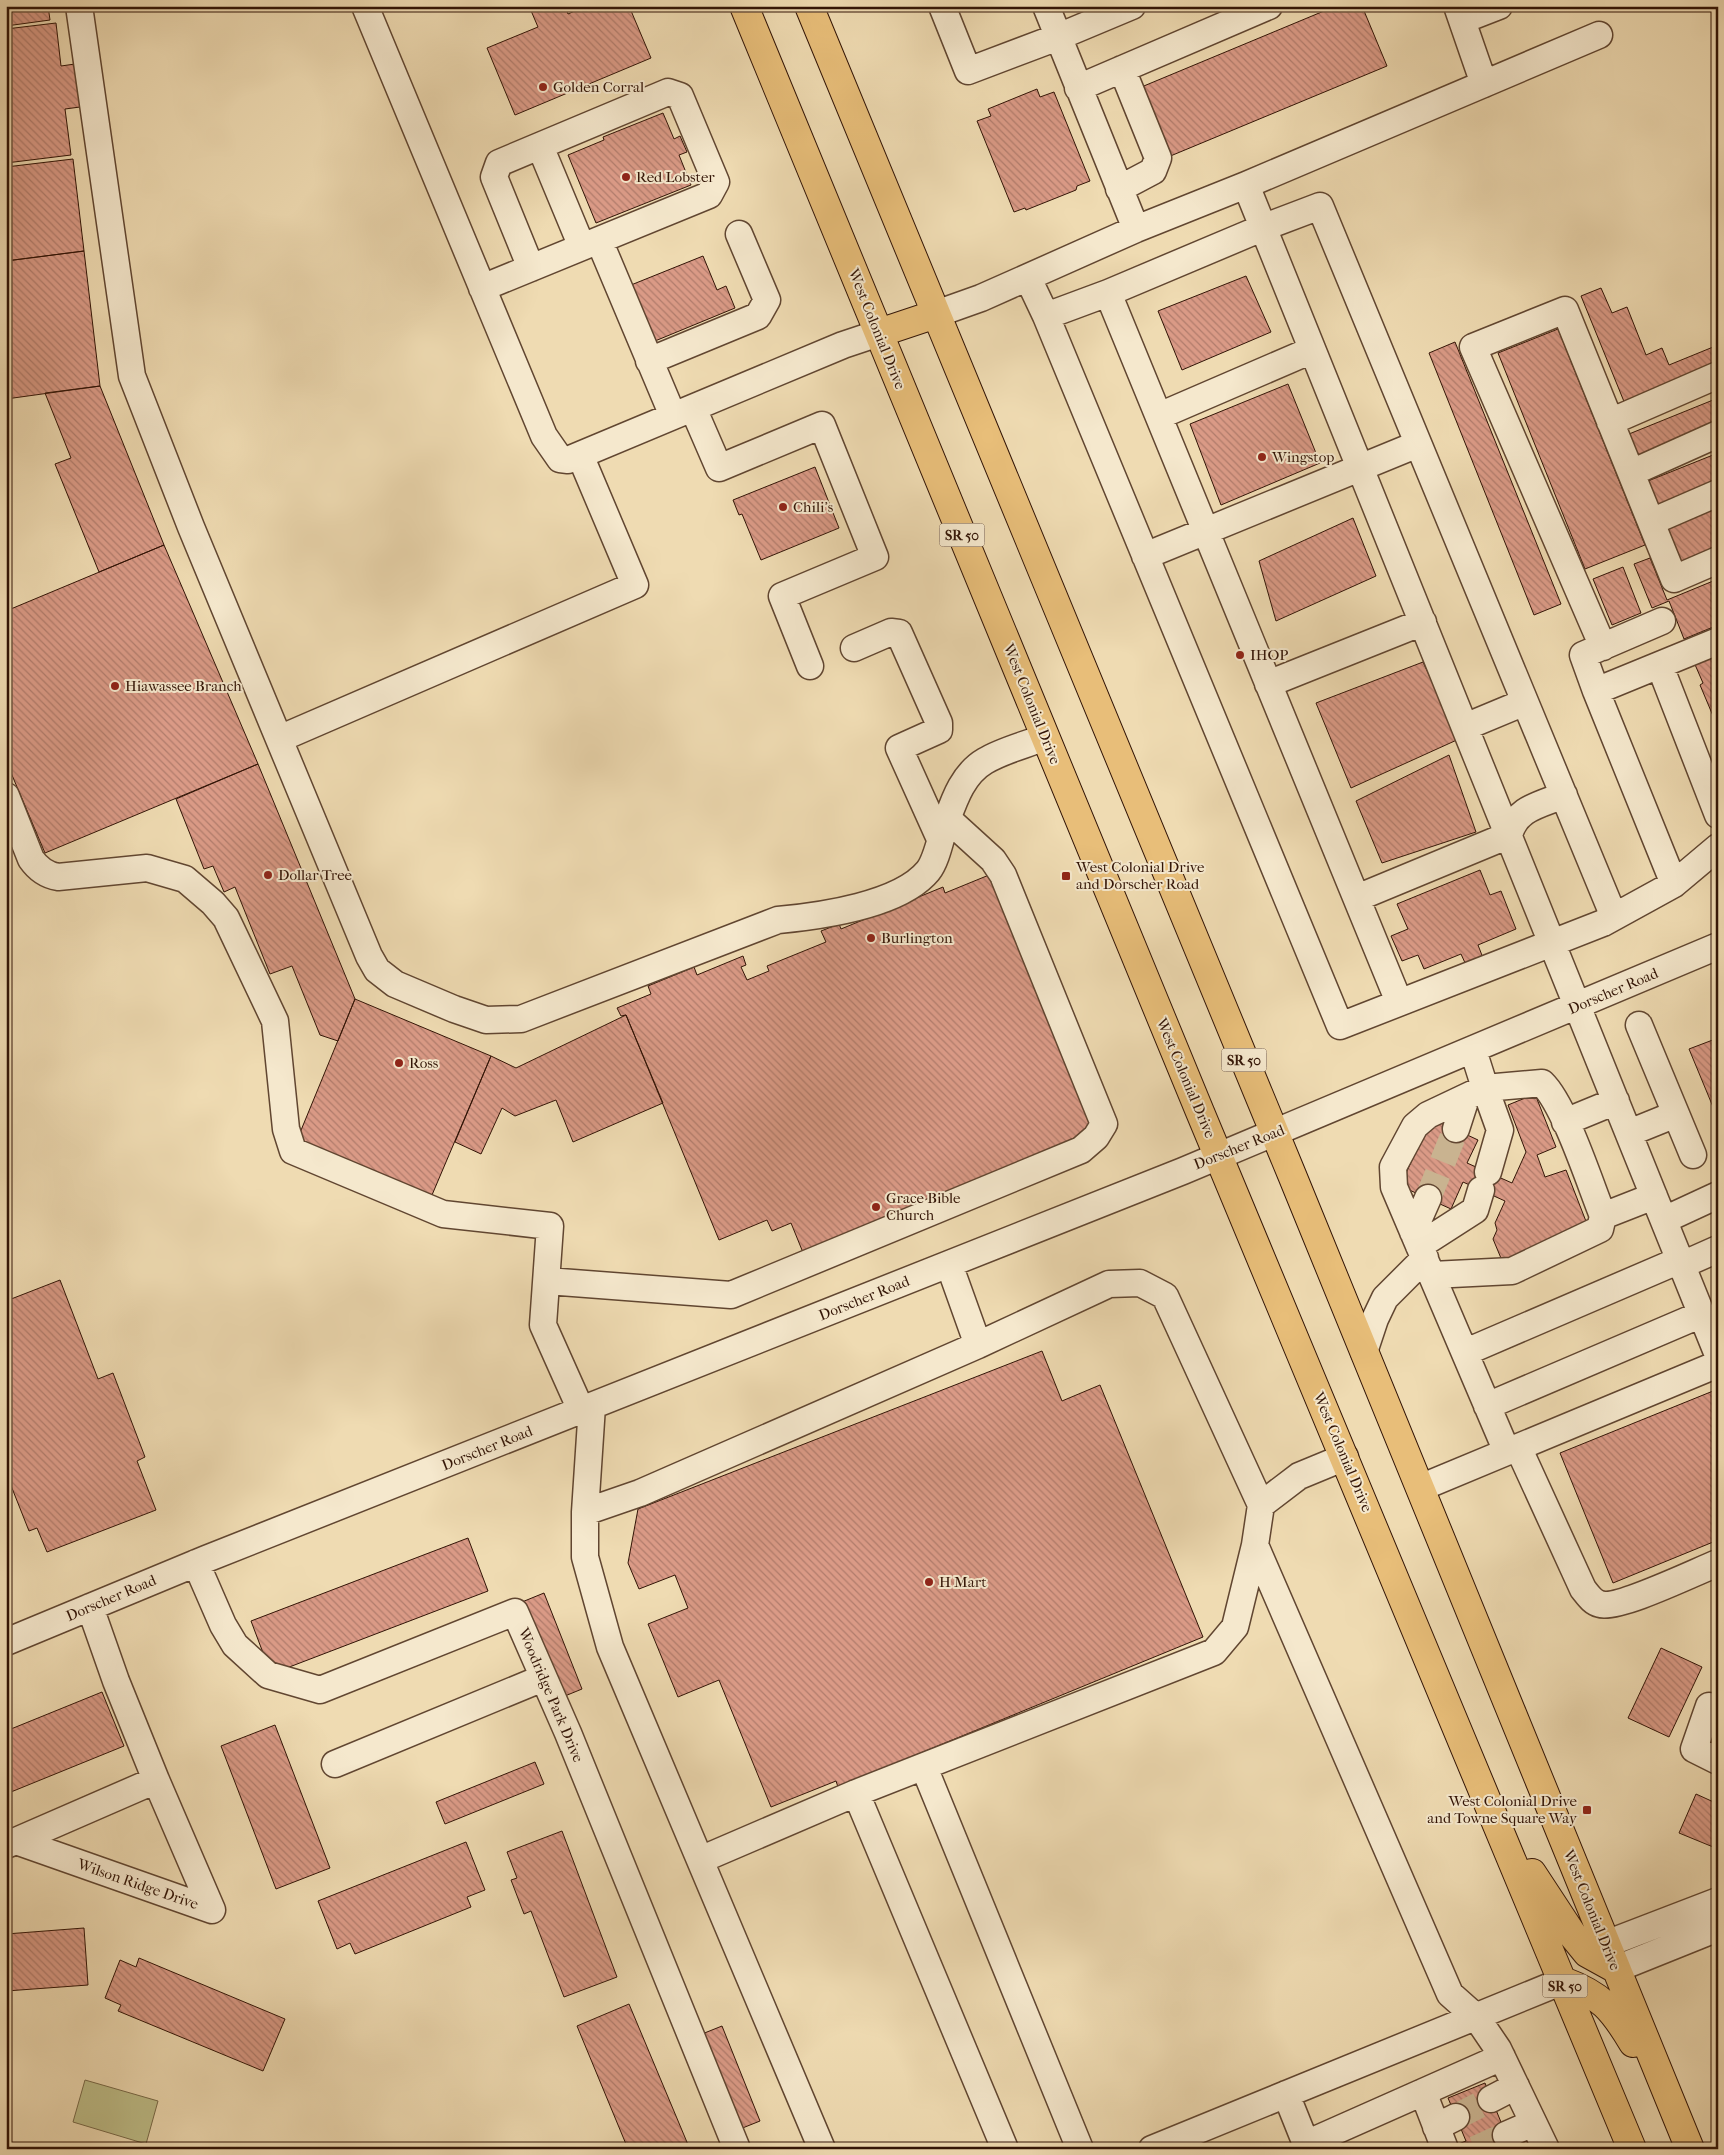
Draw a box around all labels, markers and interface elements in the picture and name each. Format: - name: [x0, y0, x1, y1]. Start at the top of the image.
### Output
- place label: Golden Corral: [553, 78, 644, 96]
- marker: Golden Corral: [537, 81, 549, 93]
- place label: Red Lobster: [636, 168, 715, 186]
- marker: Red Lobster: [620, 171, 632, 183]
- street label: West Colonial Drive: [844, 265, 910, 392]
- place label: Wingstop: [1271, 448, 1334, 466]
- marker: Wingstop: [1256, 451, 1268, 463]
- place label: Chili's: [793, 498, 834, 516]
- marker: Chili's: [777, 501, 789, 513]
- road number: SR 50: [940, 524, 984, 546]
- street label: West Colonial Drive: [999, 640, 1065, 767]
- place label: IHOP: [1250, 646, 1288, 664]
- marker: IHOP: [1234, 649, 1246, 661]
- place label: Hiawassee Branch: [125, 677, 242, 695]
- marker: Hiawassee Branch: [109, 680, 121, 692]
- place label: West Colonial Drive and Dorscher Road: [1075, 858, 1205, 893]
- place label: Dollar Tree: [278, 866, 353, 884]
- marker: Dollar Tree: [262, 869, 274, 881]
- marker: West Colonial Drive and Dorscher Road: [1060, 870, 1072, 882]
- place label: Burlington: [881, 929, 953, 947]
- marker: Burlington: [865, 932, 877, 944]
- street label: Dorscher Road: [1565, 964, 1662, 1018]
- street label: West Colonial Drive: [1152, 1014, 1220, 1141]
- road number: SR 50: [1222, 1048, 1266, 1072]
- place label: Ross: [409, 1054, 439, 1072]
- marker: Ross: [393, 1057, 405, 1069]
- street label: Dorscher Road: [1191, 1120, 1288, 1173]
- place label: Grace Bible Church: [886, 1189, 961, 1224]
- marker: Grace Bible Church: [870, 1201, 882, 1213]
- street label: Dorscher Road: [816, 1271, 913, 1324]
- street label: West Colonial Drive: [1309, 1388, 1377, 1515]
- street label: Dorscher Road: [439, 1421, 536, 1474]
- street label: Dorscher Road: [63, 1571, 160, 1625]
- place label: H Mart: [939, 1573, 987, 1591]
- marker: H Mart: [923, 1576, 935, 1588]
- street label: Woodridge Park Drive: [514, 1624, 588, 1765]
- place label: West Colonial Drive and Towne Square Way: [1427, 1792, 1578, 1827]
- marker: West Colonial Drive and Towne Square Way: [1581, 1804, 1593, 1816]
- street label: West Colonial Drive: [1559, 1846, 1625, 1973]
- street label: Wilson Ridge Drive: [74, 1855, 201, 1913]
- road number: SR 50: [1542, 1974, 1588, 1998]

